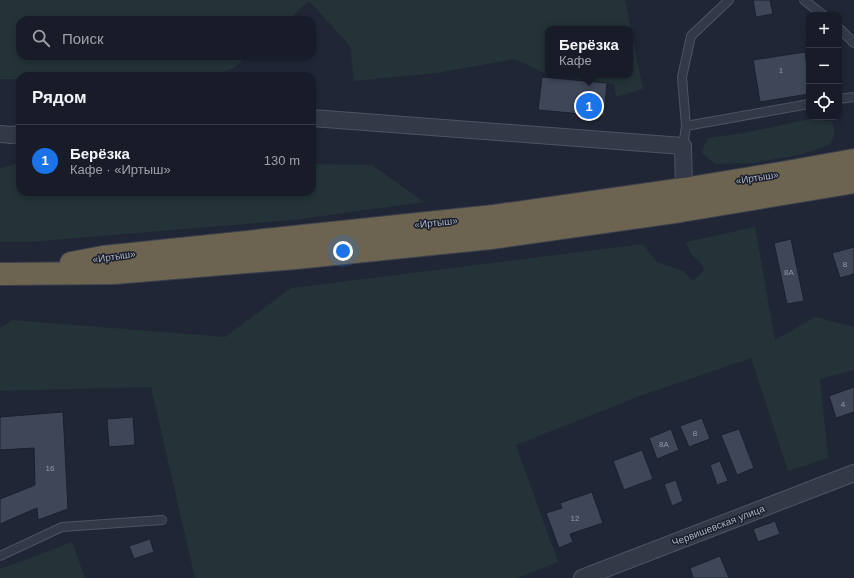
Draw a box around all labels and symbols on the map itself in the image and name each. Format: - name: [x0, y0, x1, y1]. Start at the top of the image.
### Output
- house number: 1: [779, 66, 784, 75]
- pin: 1: [576, 91, 602, 121]
- street label: «Иртыш»: [735, 169, 780, 186]
- street label: «Иртыш»: [414, 215, 459, 230]
- your location: [333, 241, 353, 261]
- street label: «Иртыш»: [92, 248, 137, 265]
- house number: 8: [843, 260, 848, 269]
- house number: 8А: [784, 268, 795, 277]
- house number: 4: [841, 400, 846, 409]
- house number: 8: [693, 429, 698, 438]
- house number: 8А: [659, 440, 670, 449]
- house number: 16: [46, 464, 55, 473]
- street label: Червишевская улица: [670, 503, 766, 548]
- house number: 12: [571, 514, 580, 523]

